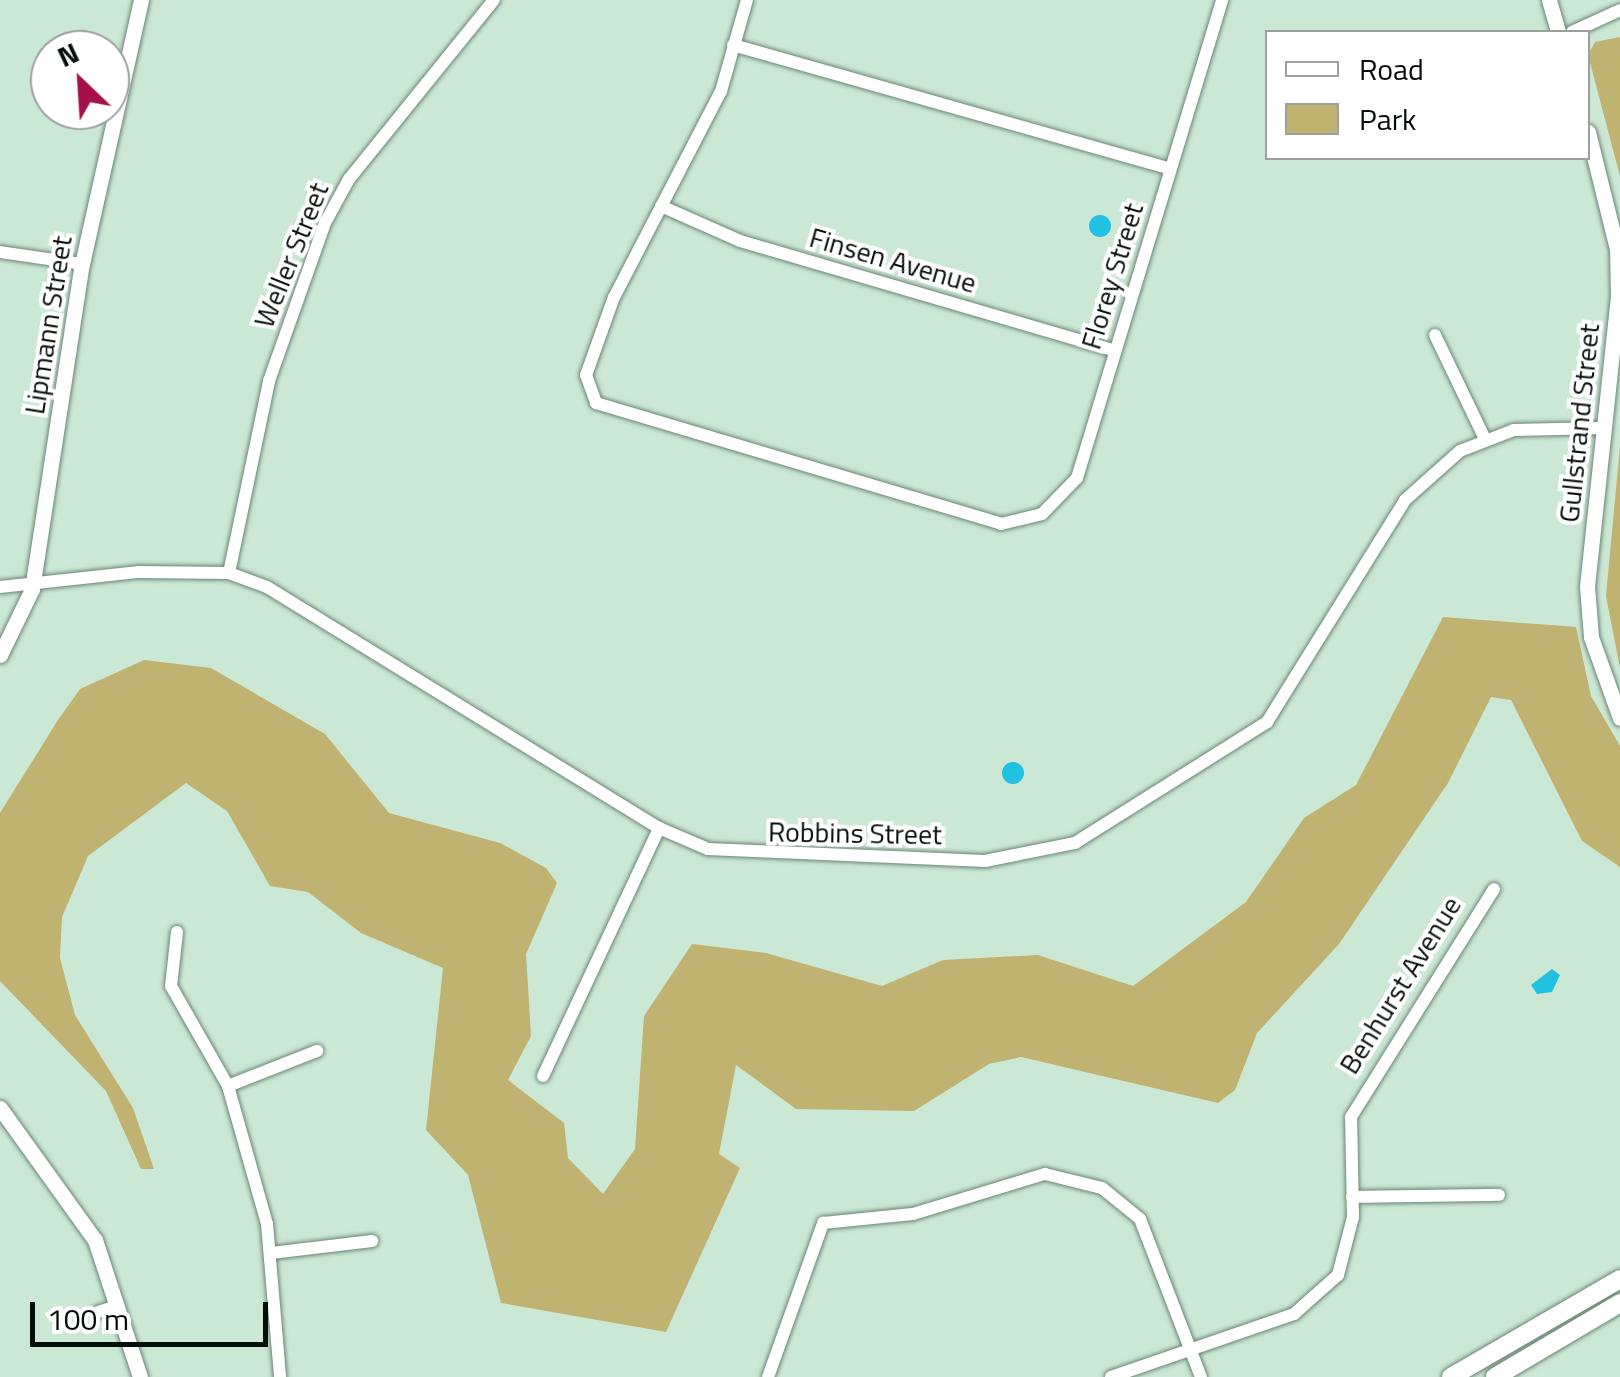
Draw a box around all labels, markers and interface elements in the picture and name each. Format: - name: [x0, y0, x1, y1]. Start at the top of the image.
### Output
- north arrow: [30, 30, 130, 130]
- legend: [1265, 30, 1590, 160]
- text: N: [50, 31, 86, 78]
- text: Road: [1359, 46, 1424, 92]
- text: Park: [1359, 96, 1416, 142]
- street label: Weller Street: [247, 178, 335, 332]
- street label: Florey Street: [1074, 199, 1150, 353]
- street label: Finsen Avenue: [806, 220, 980, 300]
- street label: Lipmann Street: [17, 233, 79, 417]
- street label: Gullstrand Street: [1552, 322, 1606, 524]
- street label: Robbins Street: [768, 815, 942, 851]
- street label: Benhurst Avenue: [1332, 890, 1468, 1080]
- scale bar: [35, 1282, 272, 1344]
- text: 100 m: [47, 1296, 129, 1342]

